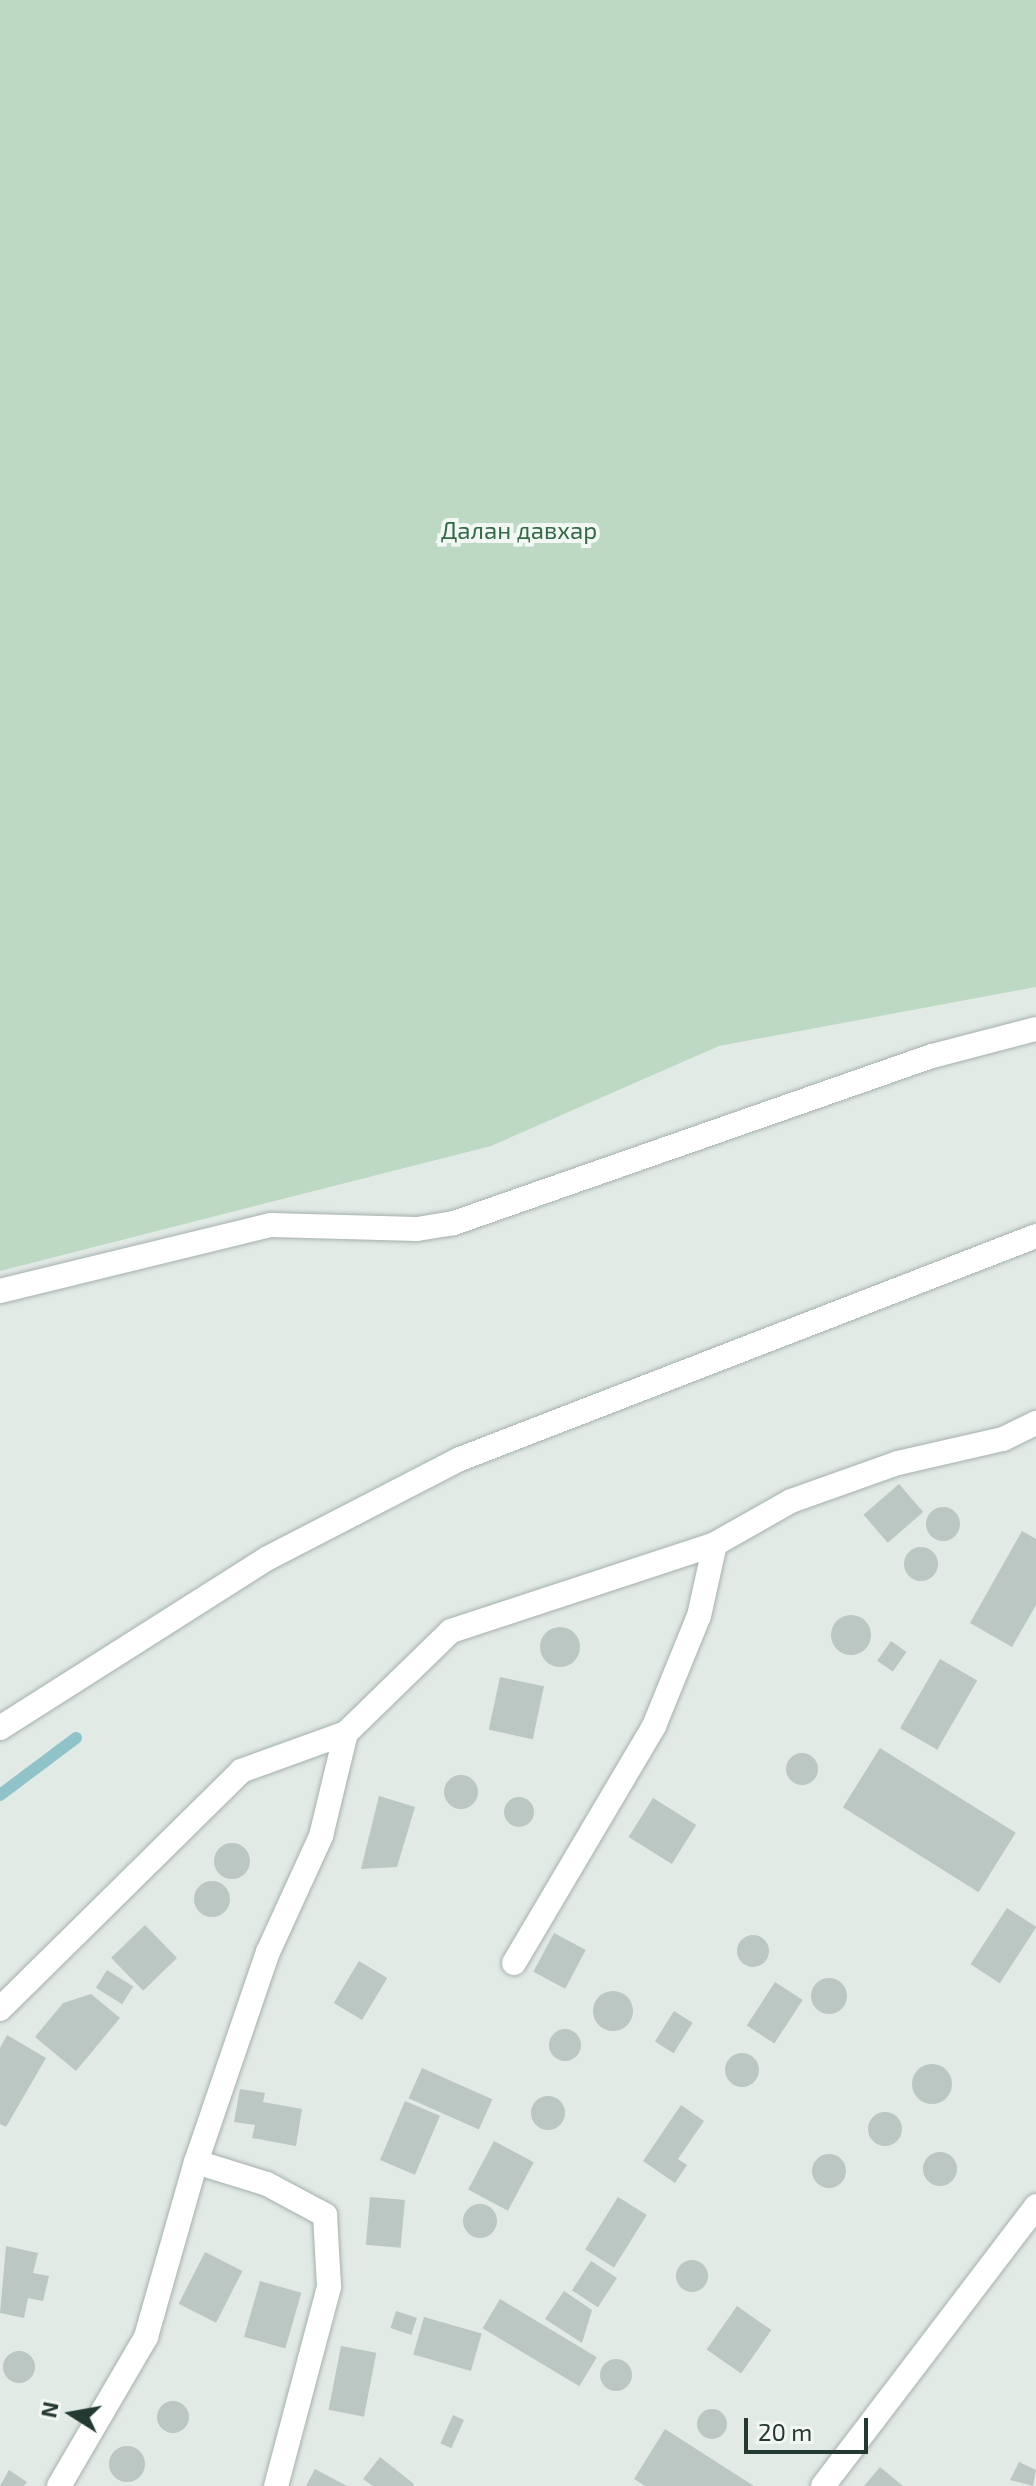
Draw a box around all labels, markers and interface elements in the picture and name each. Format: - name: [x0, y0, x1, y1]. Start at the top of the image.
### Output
- park label: Далан давхар: [441, 516, 597, 544]
- north arrow: [32, 2374, 112, 2454]
- text: N: [34, 2399, 63, 2420]
- scale bar: [748, 2402, 872, 2452]
- text: 20 m: [758, 2417, 812, 2446]

